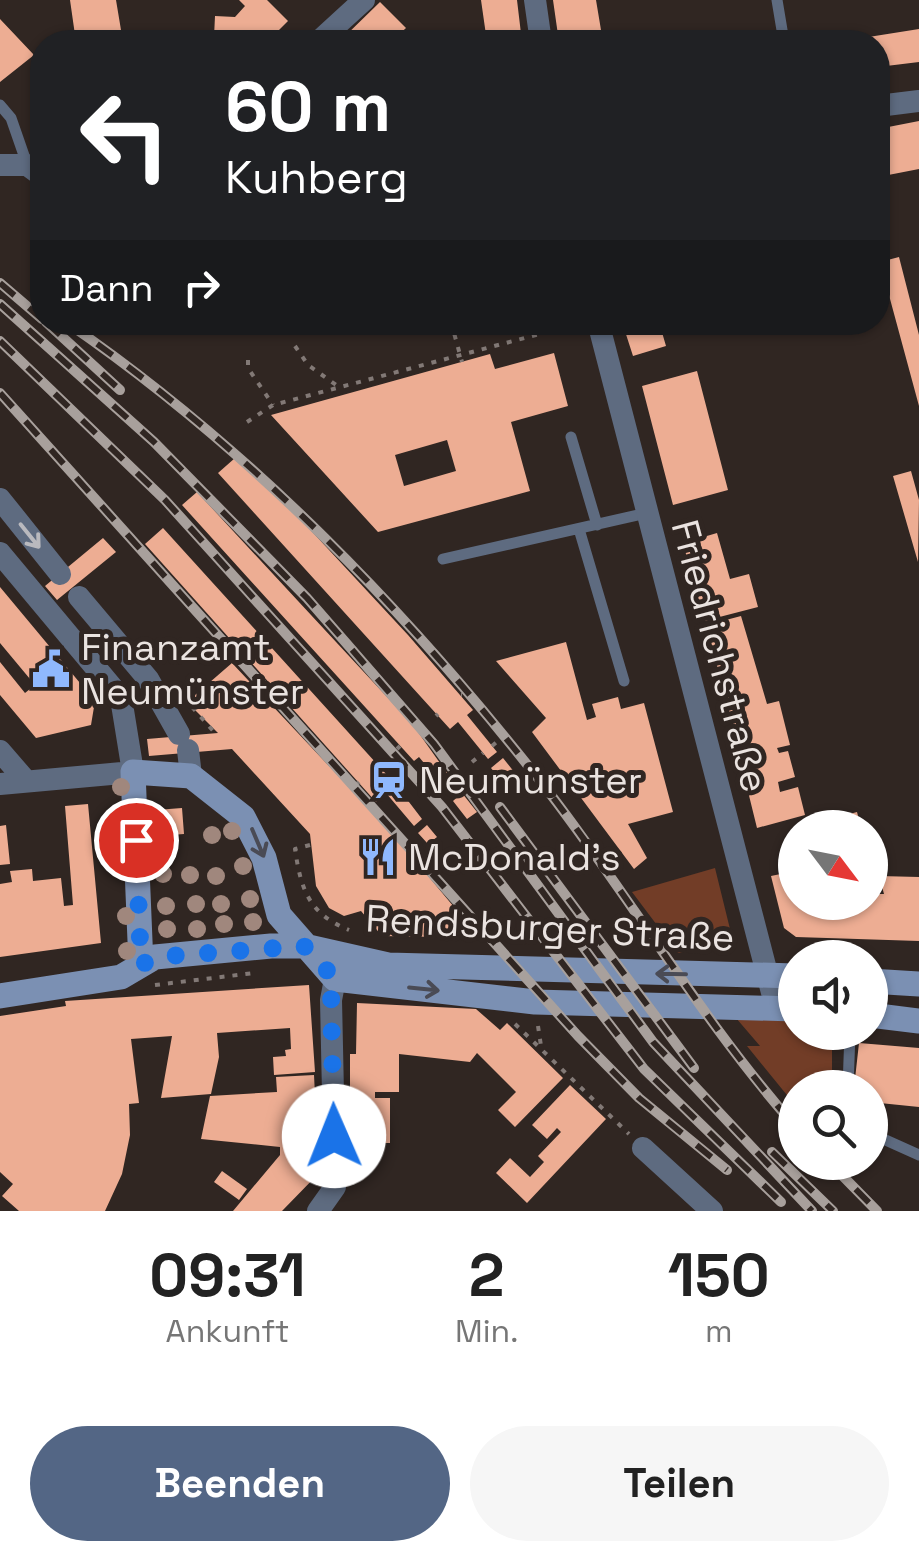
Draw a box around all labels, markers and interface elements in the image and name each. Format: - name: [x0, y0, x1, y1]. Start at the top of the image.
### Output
- text: 60 m: [225, 62, 391, 151]
- icon: left: [60, 70, 190, 200]
- text: Kuhberg: [225, 149, 408, 206]
- icon: right: [174, 260, 229, 315]
- text: Dann: [60, 264, 154, 312]
- street label: Friedrichstraße: [661, 515, 779, 797]
- one-way arrow: [19, 523, 41, 549]
- place label: Finanzamt Neumünster: [81, 623, 304, 715]
- public building icon: Finanzamt Neumünster: [30, 648, 72, 690]
- place label: Neumünster: [419, 756, 642, 804]
- station icon: Neumünster: [368, 759, 410, 801]
- pin: [94, 798, 179, 883]
- north arrow: [778, 810, 888, 920]
- map controls: [778, 810, 888, 1180]
- icon: arrive: [109, 813, 164, 868]
- one-way arrow: [250, 827, 268, 858]
- place label: McDonald's: [408, 833, 621, 881]
- restaurant icon: McDonald's: [357, 836, 399, 878]
- street label: Rendsburger Straße: [364, 894, 736, 962]
- button: sound: [778, 940, 888, 1050]
- one-way arrow: [655, 965, 687, 984]
- one-way arrow: [408, 980, 440, 999]
- button: search: [778, 1070, 888, 1180]
- position arrow: [282, 1084, 386, 1188]
- text: 09:31: [149, 1237, 306, 1314]
- text: 2: [469, 1237, 505, 1314]
- text: 150: [668, 1237, 770, 1314]
- text: Ankunft: [166, 1311, 290, 1351]
- text: Min.: [455, 1311, 518, 1351]
- text: m: [705, 1311, 732, 1351]
- button: Beenden: [30, 1426, 450, 1541]
- button: Teilen: [470, 1426, 889, 1541]

